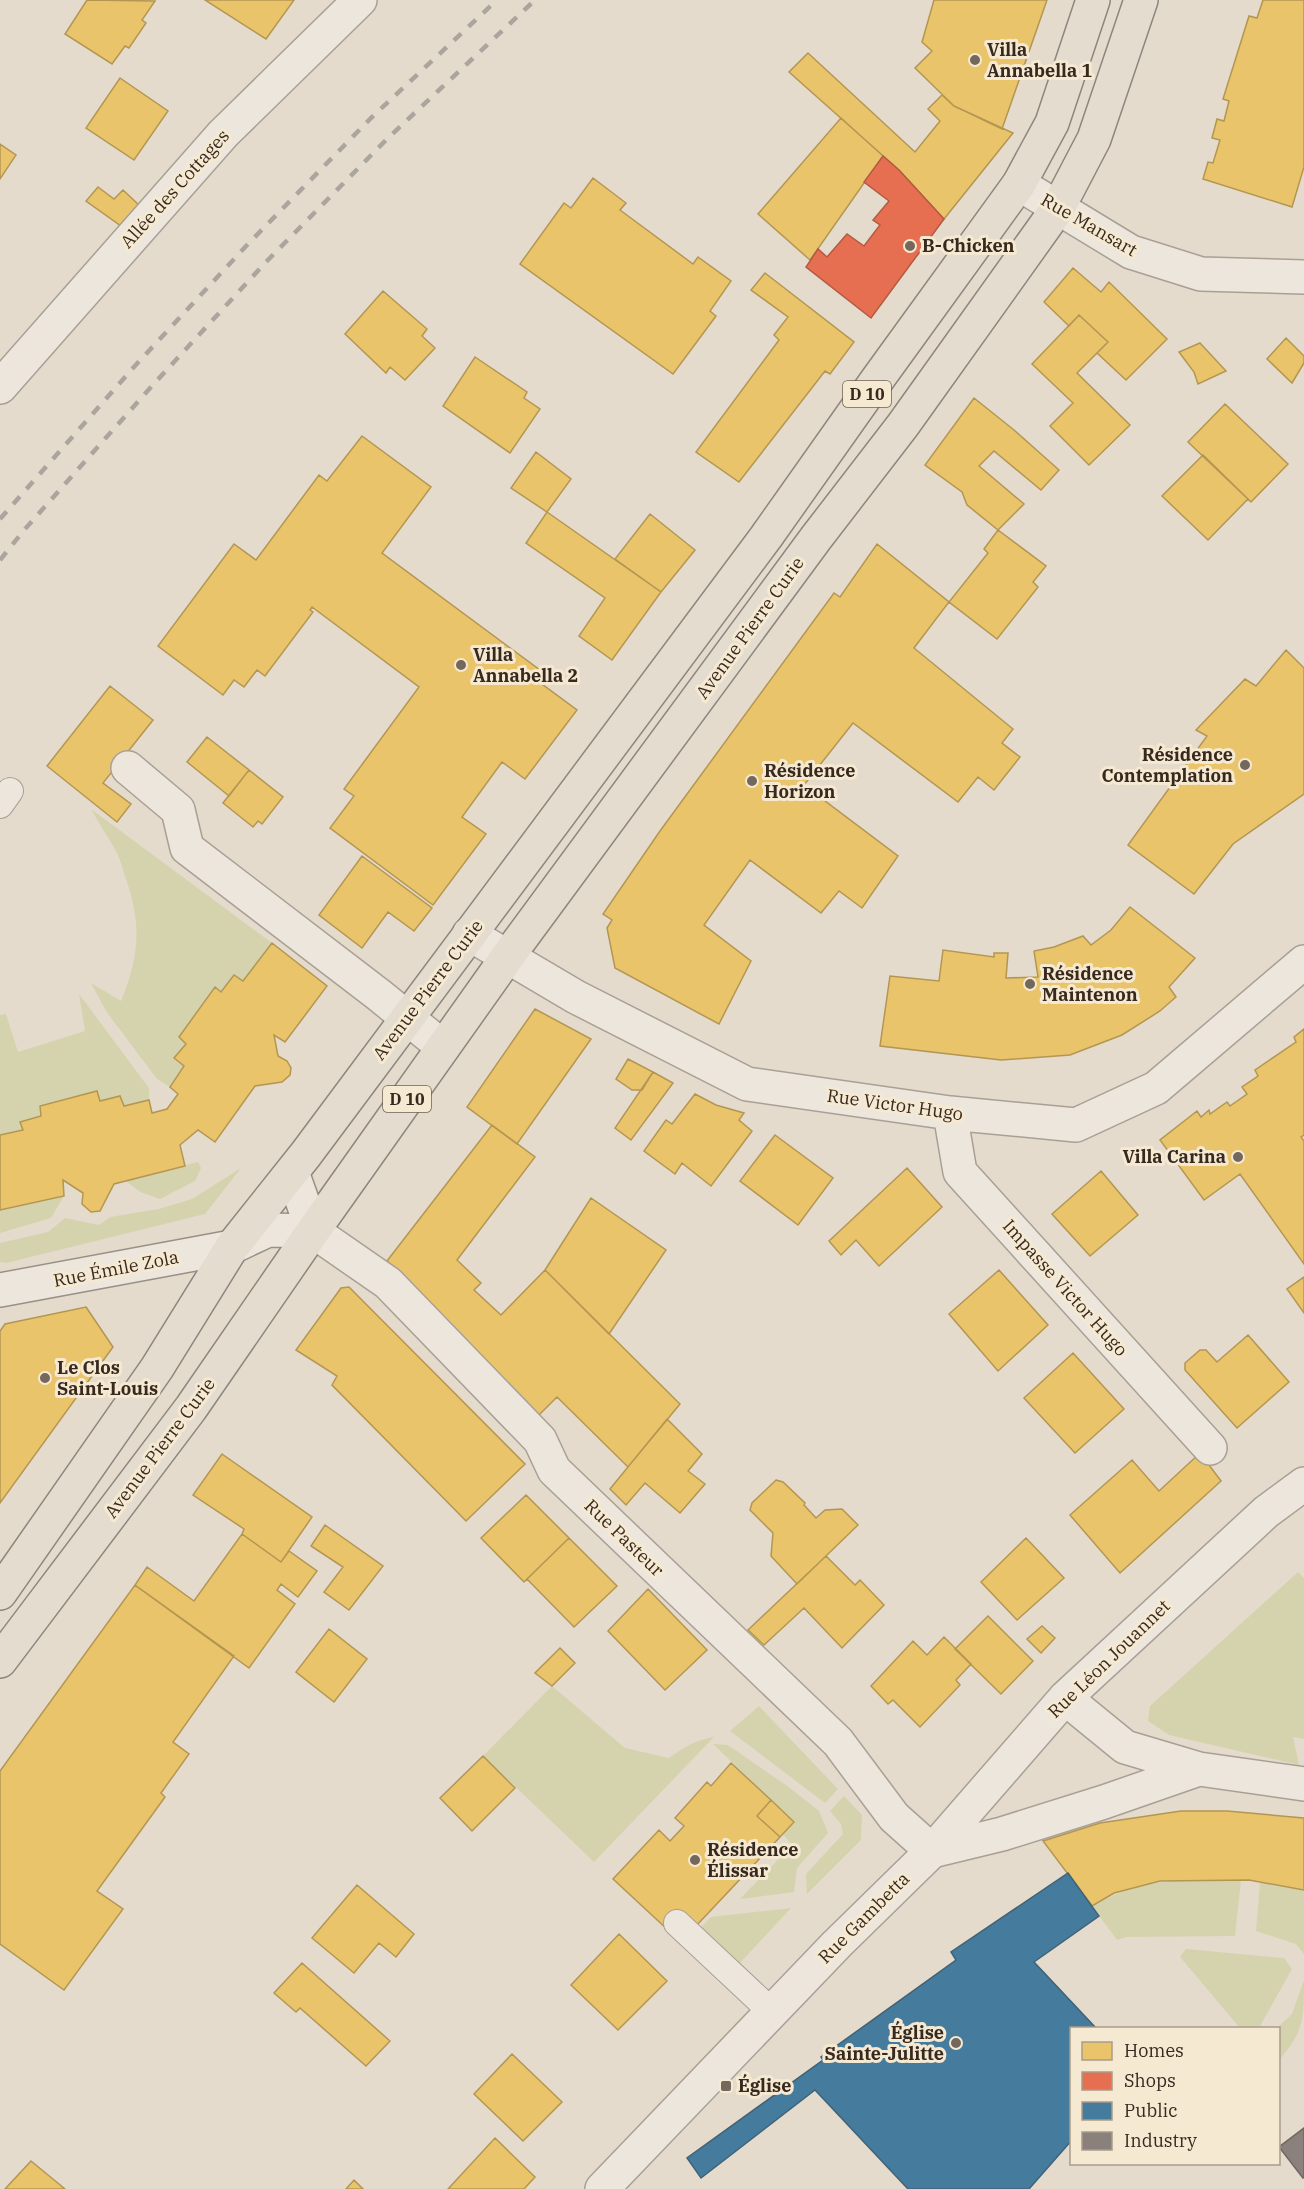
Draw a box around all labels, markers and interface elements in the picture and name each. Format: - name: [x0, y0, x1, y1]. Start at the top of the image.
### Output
- place label: Villa Annabella 1: [987, 38, 1092, 82]
- marker: Villa Annabella 1: [968, 53, 982, 67]
- street label: Allée des Cottages: [115, 124, 234, 253]
- street label: Rue Mansart: [1037, 188, 1141, 261]
- place label: B-Chicken: [922, 234, 1015, 257]
- marker: B-Chicken: [903, 239, 917, 253]
- road number: D 10: [843, 381, 891, 407]
- street label: Avenue Pierre Curie: [690, 552, 809, 703]
- place label: Villa Annabella 2: [473, 643, 578, 687]
- marker: Villa Annabella 2: [454, 658, 468, 672]
- place label: Résidence Contemplation: [1102, 743, 1233, 787]
- marker: Résidence Contemplation: [1238, 758, 1252, 772]
- place label: Résidence Horizon: [764, 759, 855, 803]
- marker: Résidence Horizon: [745, 774, 759, 788]
- street label: Avenue Pierre Curie: [367, 915, 488, 1064]
- place label: Résidence Maintenon: [1042, 962, 1138, 1006]
- marker: Résidence Maintenon: [1023, 977, 1037, 991]
- street label: Rue Victor Hugo: [825, 1084, 965, 1125]
- road number: D 10: [383, 1086, 431, 1112]
- place label: Villa Carina: [1122, 1145, 1226, 1168]
- marker: Villa Carina: [1231, 1150, 1245, 1164]
- street label: Impasse Victor Hugo: [998, 1215, 1133, 1361]
- street label: Rue Émile Zola: [51, 1245, 181, 1292]
- place label: Le Clos Saint-Louis: [57, 1356, 158, 1400]
- marker: Le Clos Saint-Louis: [38, 1371, 52, 1385]
- street label: Avenue Pierre Curie: [99, 1373, 220, 1522]
- street label: Rue Pasteur: [580, 1494, 669, 1581]
- street label: Rue Léon Jouannet: [1043, 1594, 1175, 1723]
- place label: Résidence Élissar: [707, 1838, 798, 1882]
- marker: Résidence Élissar: [688, 1853, 702, 1867]
- street label: Rue Gambetta: [813, 1867, 914, 1968]
- place label: Église Sainte-Julitte: [825, 2020, 944, 2065]
- legend: [1070, 2027, 1280, 2165]
- marker: Église Sainte-Julitte: [949, 2036, 963, 2050]
- text: Homes: [1124, 2039, 1184, 2062]
- text: Shops: [1124, 2069, 1176, 2092]
- place label: Église: [738, 2073, 791, 2097]
- marker: Église: [719, 2079, 733, 2093]
- text: Public: [1124, 2099, 1178, 2122]
- text: Industry: [1124, 2129, 1197, 2152]

